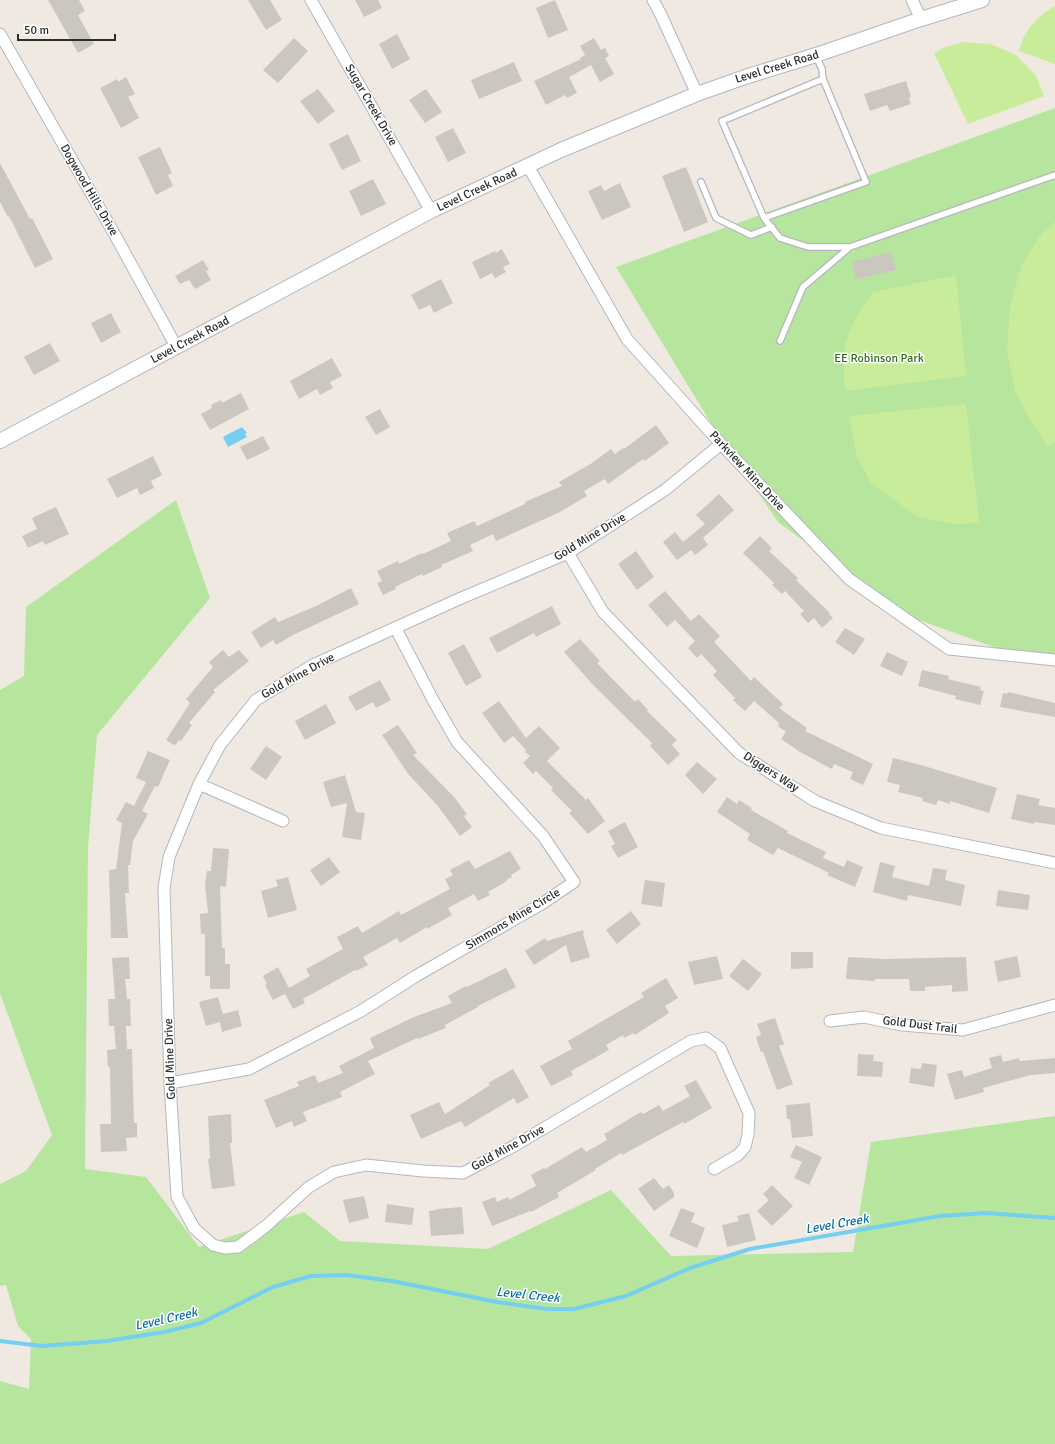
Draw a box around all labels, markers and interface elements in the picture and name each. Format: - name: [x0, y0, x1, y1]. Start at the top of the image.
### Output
- scale bar: [18, 16, 115, 42]
- text: 50 m: [24, 23, 49, 38]
- street label: Level Creek Road: [733, 47, 821, 87]
- street label: Sugar Creek Drive: [342, 62, 400, 148]
- street label: Dogwood Hills Drive: [57, 142, 121, 238]
- street label: Level Creek Road: [434, 165, 520, 215]
- street label: Level Creek Road: [148, 313, 232, 367]
- park label: EE Robinson Park: [834, 351, 924, 366]
- street label: Parkview Mine Drive: [706, 428, 788, 514]
- street label: Gold Mine Drive: [551, 510, 629, 564]
- street label: Gold Mine Drive: [259, 650, 337, 702]
- street label: Diggers Way: [740, 748, 802, 796]
- street label: Simmons Mine Circle: [463, 885, 563, 953]
- street label: Gold Dust Trail: [882, 1013, 959, 1037]
- street label: Gold Mine Drive: [161, 1018, 179, 1100]
- street label: Gold Mine Drive: [469, 1122, 547, 1174]
- water label: Level Creek: [804, 1210, 871, 1237]
- water label: Level Creek: [496, 1284, 562, 1306]
- water label: Level Creek: [133, 1304, 200, 1334]

